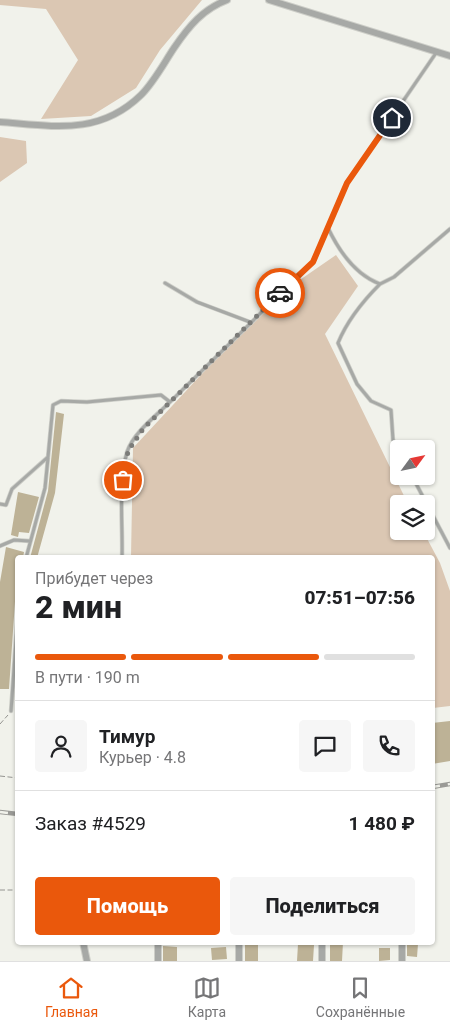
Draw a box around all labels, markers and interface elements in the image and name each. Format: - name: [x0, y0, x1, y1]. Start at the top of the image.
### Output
- pin: [371, 97, 413, 139]
- icon: home: [378, 104, 406, 132]
- courier: [255, 268, 305, 318]
- icon: car: [266, 279, 294, 307]
- north arrow: [390, 440, 435, 485]
- map controls: [390, 440, 435, 540]
- pin: [102, 459, 144, 501]
- icon: bag: [109, 466, 137, 494]
- button: layers: [390, 495, 435, 540]
- text: Прибудет через: [35, 569, 153, 588]
- text: 07:51–07:56: [304, 586, 415, 609]
- text: 2 мин: [35, 588, 122, 626]
- text: В пути · 190 m: [35, 668, 140, 687]
- button: person: [35, 720, 87, 772]
- button: chat: [299, 720, 351, 772]
- button: phone: [363, 720, 415, 772]
- text: Тимур: [99, 725, 155, 748]
- text: Курьер · 4.8: [99, 748, 186, 767]
- text: Заказ #4529: [35, 812, 146, 835]
- text: 1 480 ₽: [349, 812, 415, 835]
- button: Помощь: [35, 877, 220, 935]
- button: Поделиться: [230, 877, 415, 935]
- tab: Главная: [45, 974, 98, 1020]
- tab: Карта: [188, 974, 226, 1020]
- tab: Сохранённые: [316, 974, 405, 1020]

